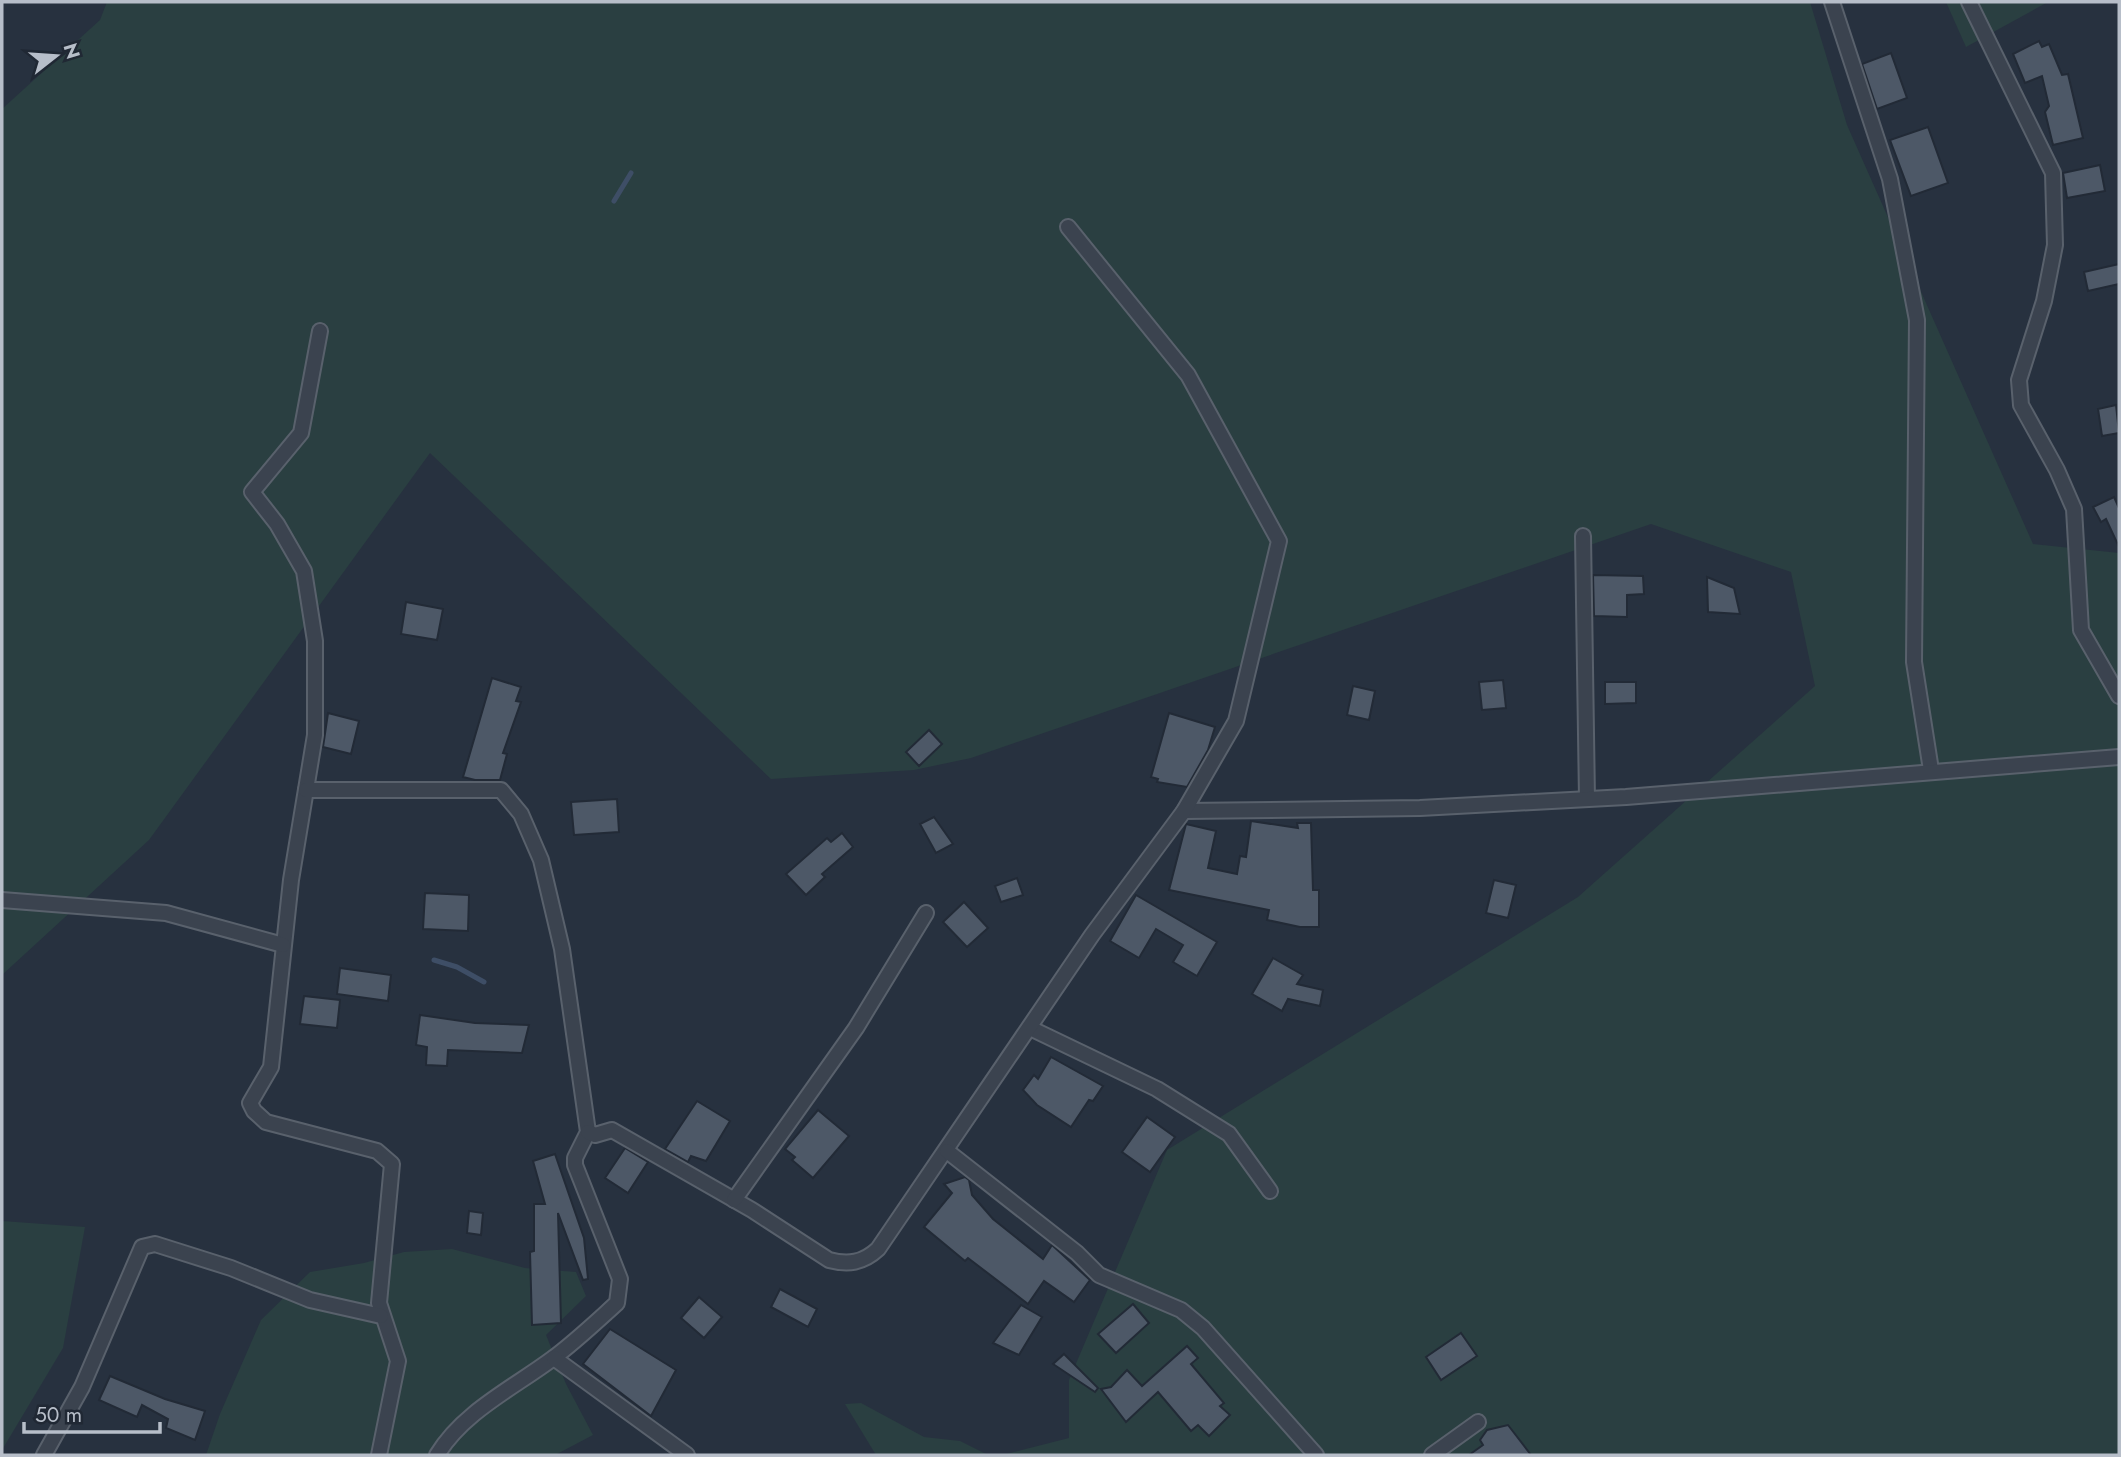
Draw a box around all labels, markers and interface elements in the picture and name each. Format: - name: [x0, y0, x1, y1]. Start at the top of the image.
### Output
- north arrow: [21, 21, 91, 91]
- text: N: [57, 40, 87, 62]
- scale bar: [24, 1390, 161, 1434]
- text: 50 m: [35, 1400, 82, 1430]

